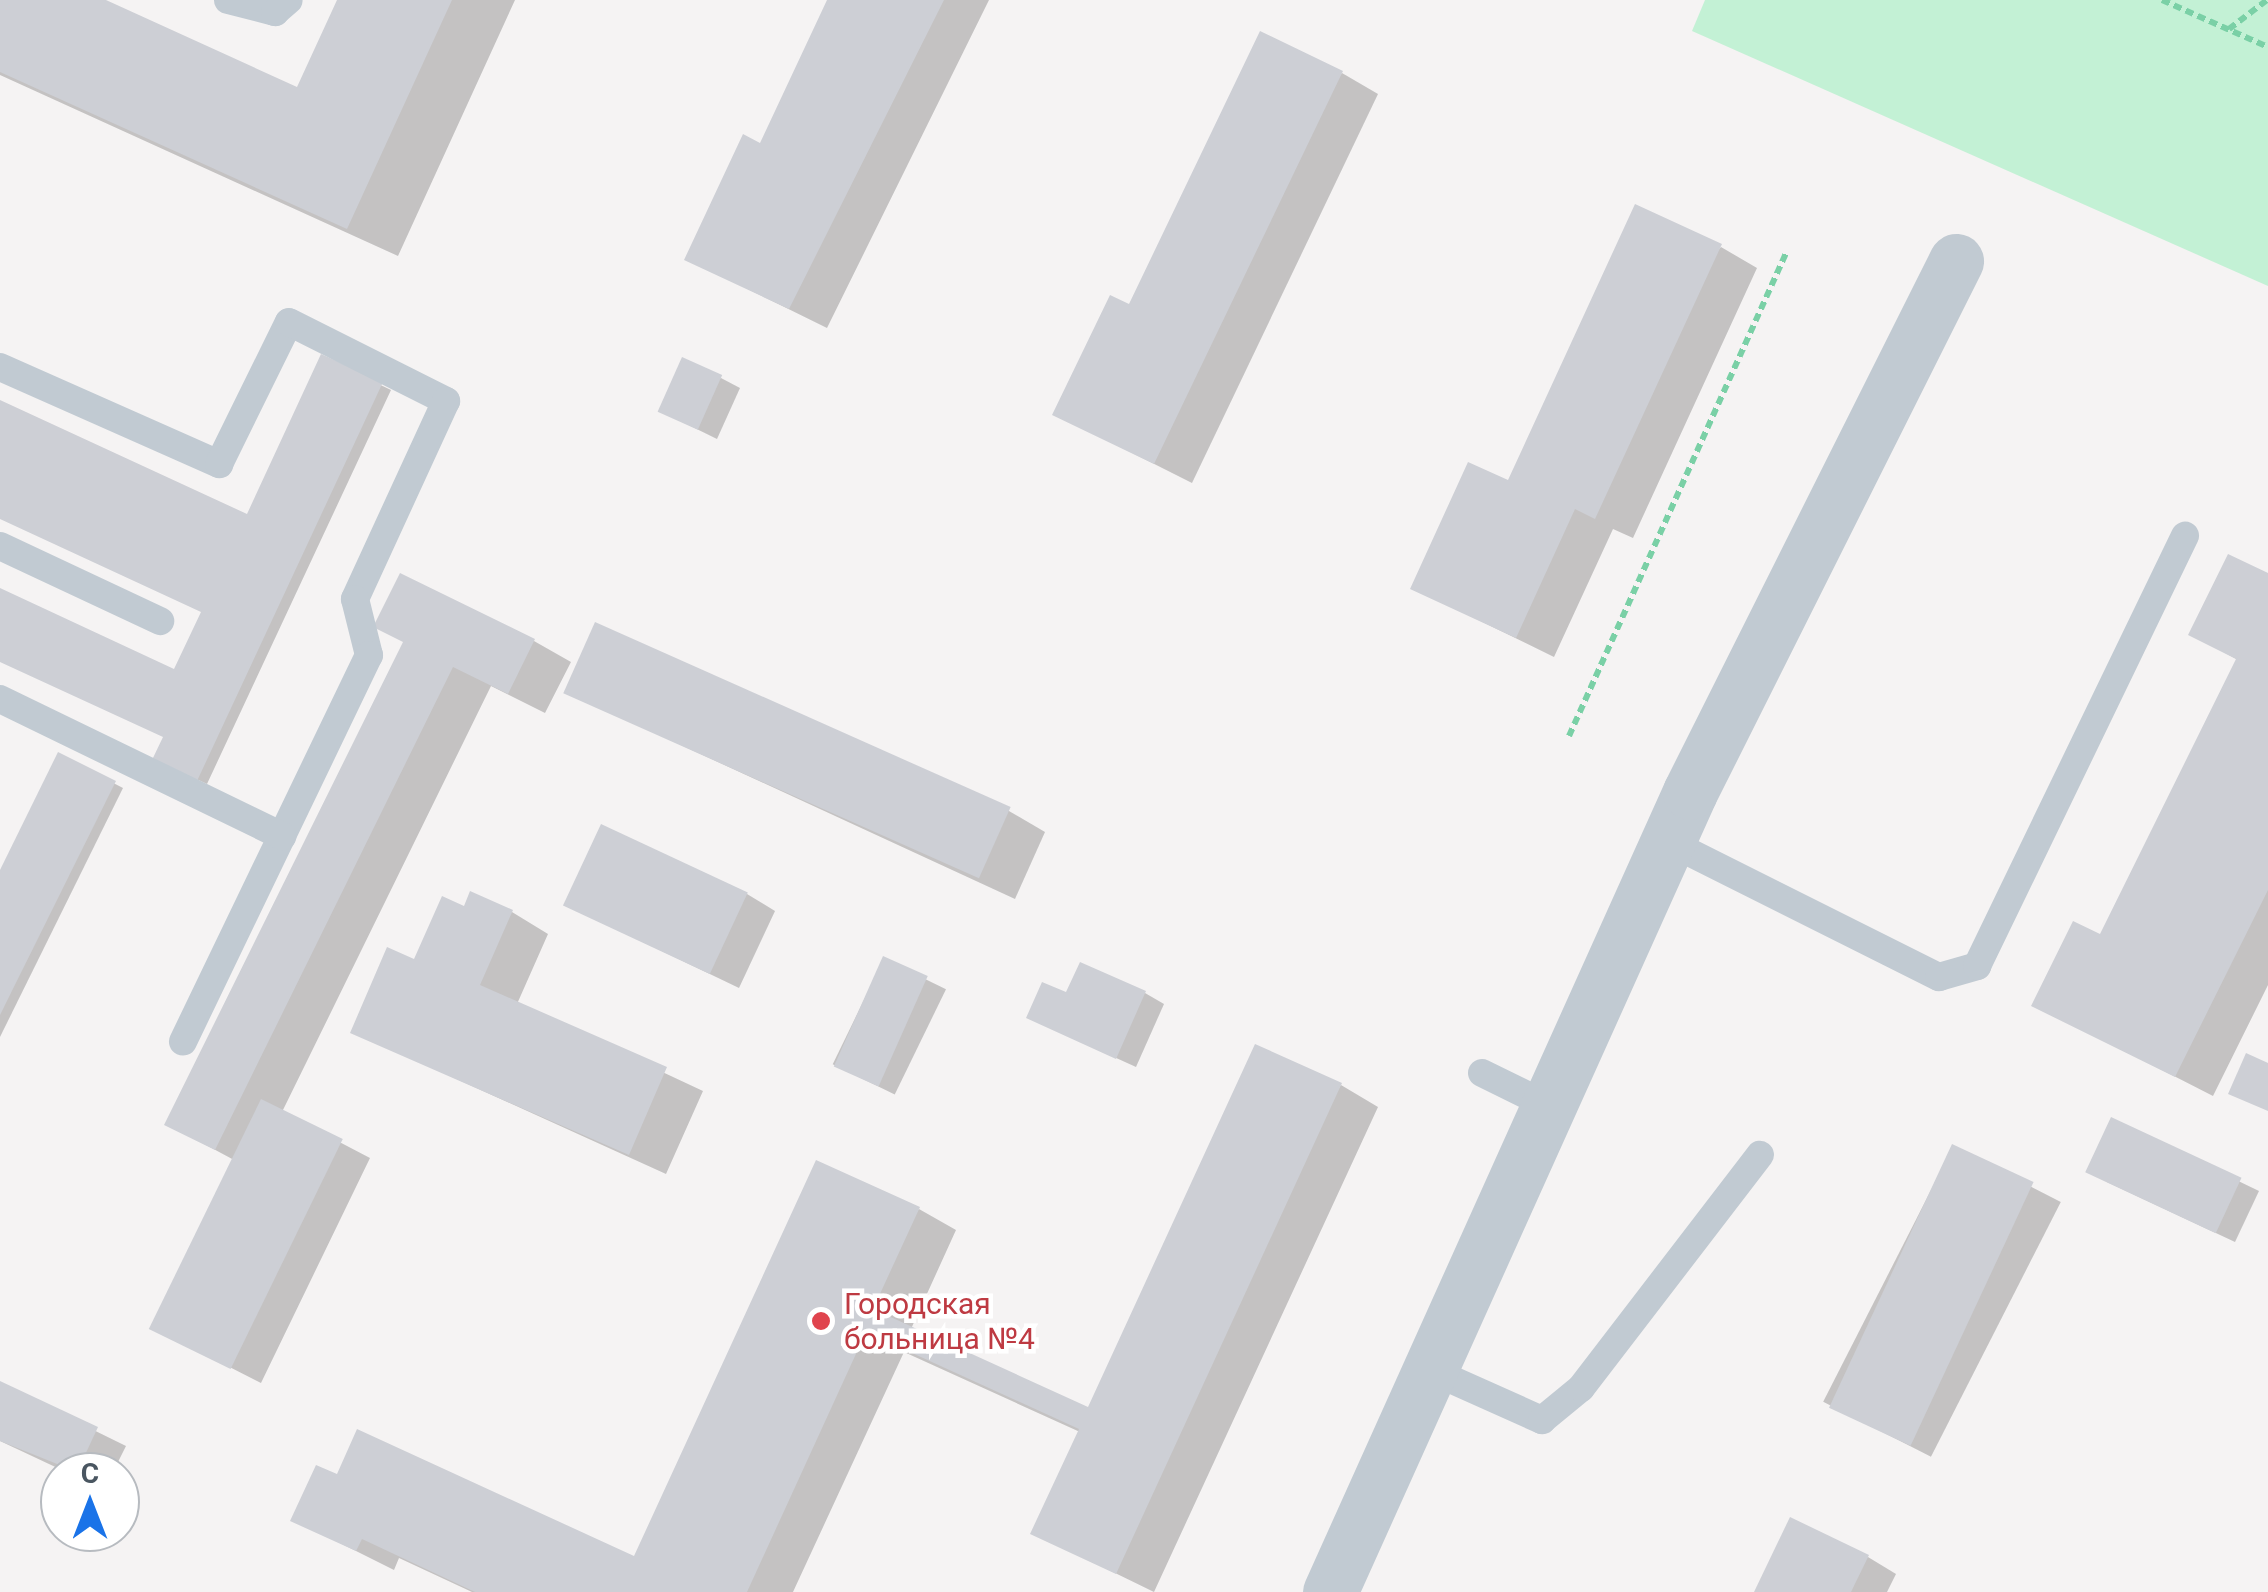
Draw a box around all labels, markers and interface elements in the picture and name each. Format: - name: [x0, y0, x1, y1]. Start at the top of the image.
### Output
- place label: Городская больница №4: [844, 1286, 1035, 1356]
- marker: Городская больница №4: [808, 1308, 834, 1334]
- north arrow: [40, 1452, 140, 1552]
- text: С: [81, 1457, 99, 1490]

